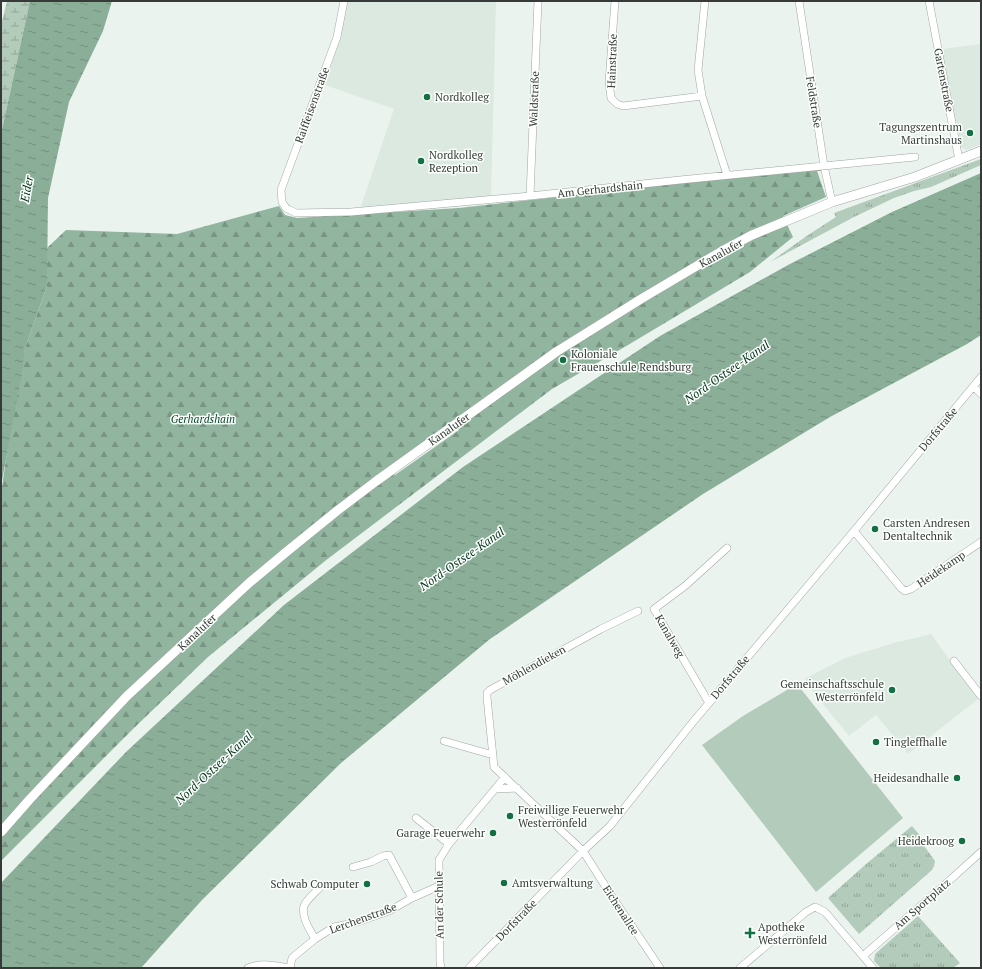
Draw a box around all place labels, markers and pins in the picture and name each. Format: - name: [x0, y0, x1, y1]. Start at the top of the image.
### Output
- place label: Nordkolleg: [435, 90, 489, 104]
- marker: Nordkolleg: [422, 92, 432, 102]
- place label: Tagungszentrum Martinshaus: [879, 120, 962, 147]
- marker: Tagungszentrum Martinshaus: [965, 128, 975, 138]
- place label: Nordkolleg Rezeption: [429, 148, 483, 175]
- marker: Nordkolleg Rezeption: [416, 156, 426, 166]
- place label: Koloniale Frauenschule Rendsburg: [571, 347, 692, 374]
- marker: Koloniale Frauenschule Rendsburg: [558, 355, 568, 365]
- place label: Carsten Andresen Dentaltechnik: [883, 516, 970, 543]
- marker: Carsten Andresen Dentaltechnik: [870, 524, 880, 534]
- place label: Gemeinschaftsschule Westerrönfeld: [780, 677, 884, 704]
- marker: Gemeinschaftsschule Westerrönfeld: [887, 685, 897, 695]
- place label: Tingleffhalle: [884, 735, 947, 749]
- marker: Tingleffhalle: [871, 737, 881, 747]
- place label: Heidesandhalle: [873, 771, 949, 785]
- marker: Heidesandhalle: [952, 773, 962, 783]
- place label: Freiwillige Feuerwehr Westerrönfeld: [518, 803, 625, 830]
- marker: Freiwillige Feuerwehr Westerrönfeld: [505, 811, 515, 821]
- place label: Garage Feuerwehr: [396, 826, 486, 840]
- marker: Garage Feuerwehr: [488, 828, 498, 838]
- place label: Heidekroog: [898, 834, 954, 848]
- marker: Heidekroog: [957, 836, 967, 846]
- place label: Amtsverwaltung: [512, 876, 593, 890]
- place label: Schwab Computer: [271, 877, 360, 891]
- marker: Amtsverwaltung: [499, 878, 509, 888]
- marker: Schwab Computer: [362, 879, 372, 889]
- place label: Apotheke Westerrönfeld: [758, 920, 827, 947]
- marker: Apotheke Westerrönfeld: [745, 928, 755, 938]

